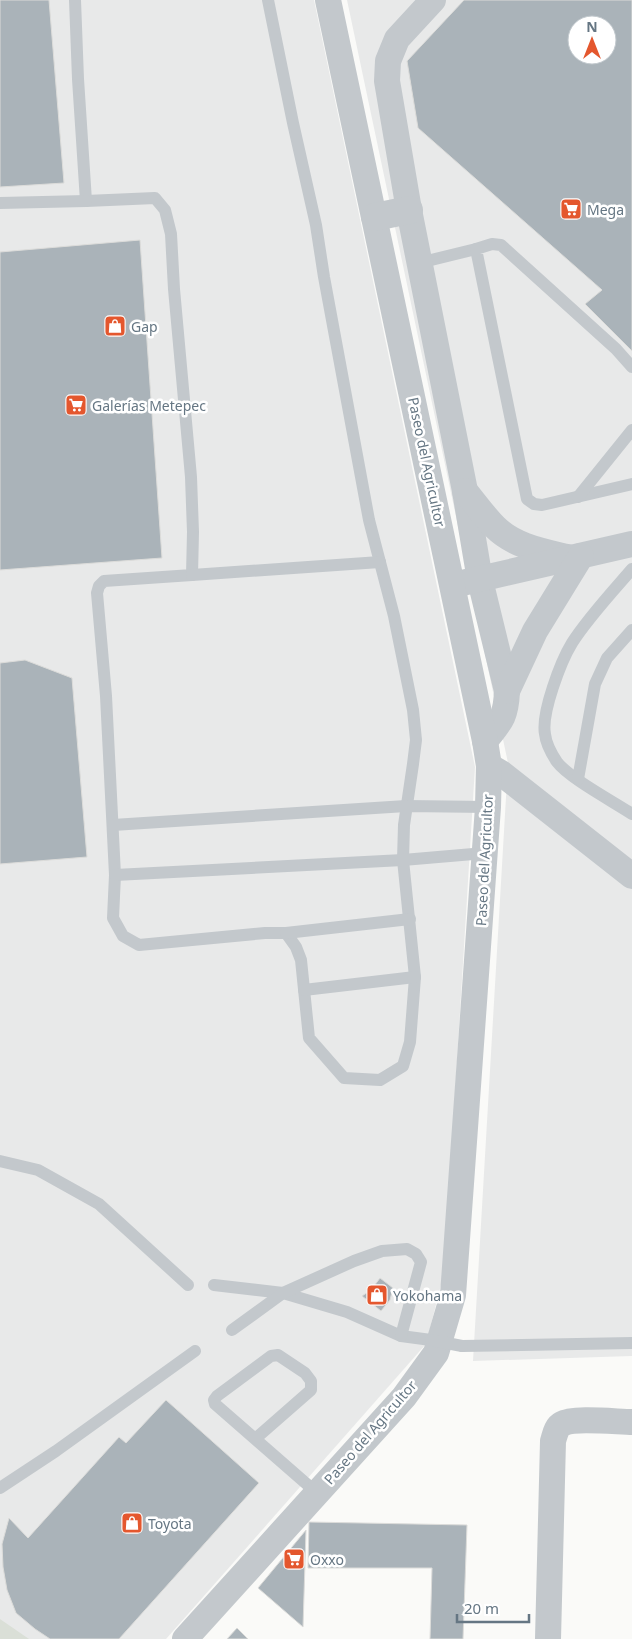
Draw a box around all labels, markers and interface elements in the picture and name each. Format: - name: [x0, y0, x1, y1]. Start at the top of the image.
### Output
- north arrow: [567, 15, 617, 65]
- text: N: [586, 17, 598, 36]
- supermarket icon: Mega: [559, 197, 583, 221]
- place label: Mega: [587, 200, 624, 219]
- shop icon: Gap: [103, 314, 127, 338]
- place label: Gap: [131, 317, 158, 336]
- supermarket icon: Galerías Metepec: [64, 393, 88, 417]
- street label: Paseo del Agricultor: [404, 395, 450, 529]
- place label: Galerías Metepec: [92, 396, 206, 415]
- street label: Paseo del Agricultor: [471, 793, 497, 926]
- shop icon: Yokohama: [365, 1283, 389, 1307]
- place label: Yokohama: [393, 1286, 462, 1305]
- street label: Paseo del Agricultor: [320, 1376, 421, 1488]
- shop icon: Toyota: [120, 1511, 144, 1535]
- place label: Toyota: [148, 1514, 192, 1533]
- supermarket icon: Oxxo: [282, 1547, 306, 1571]
- place label: Oxxo: [310, 1550, 344, 1569]
- scale bar: [457, 1592, 530, 1624]
- text: 20 m: [464, 1598, 499, 1618]

